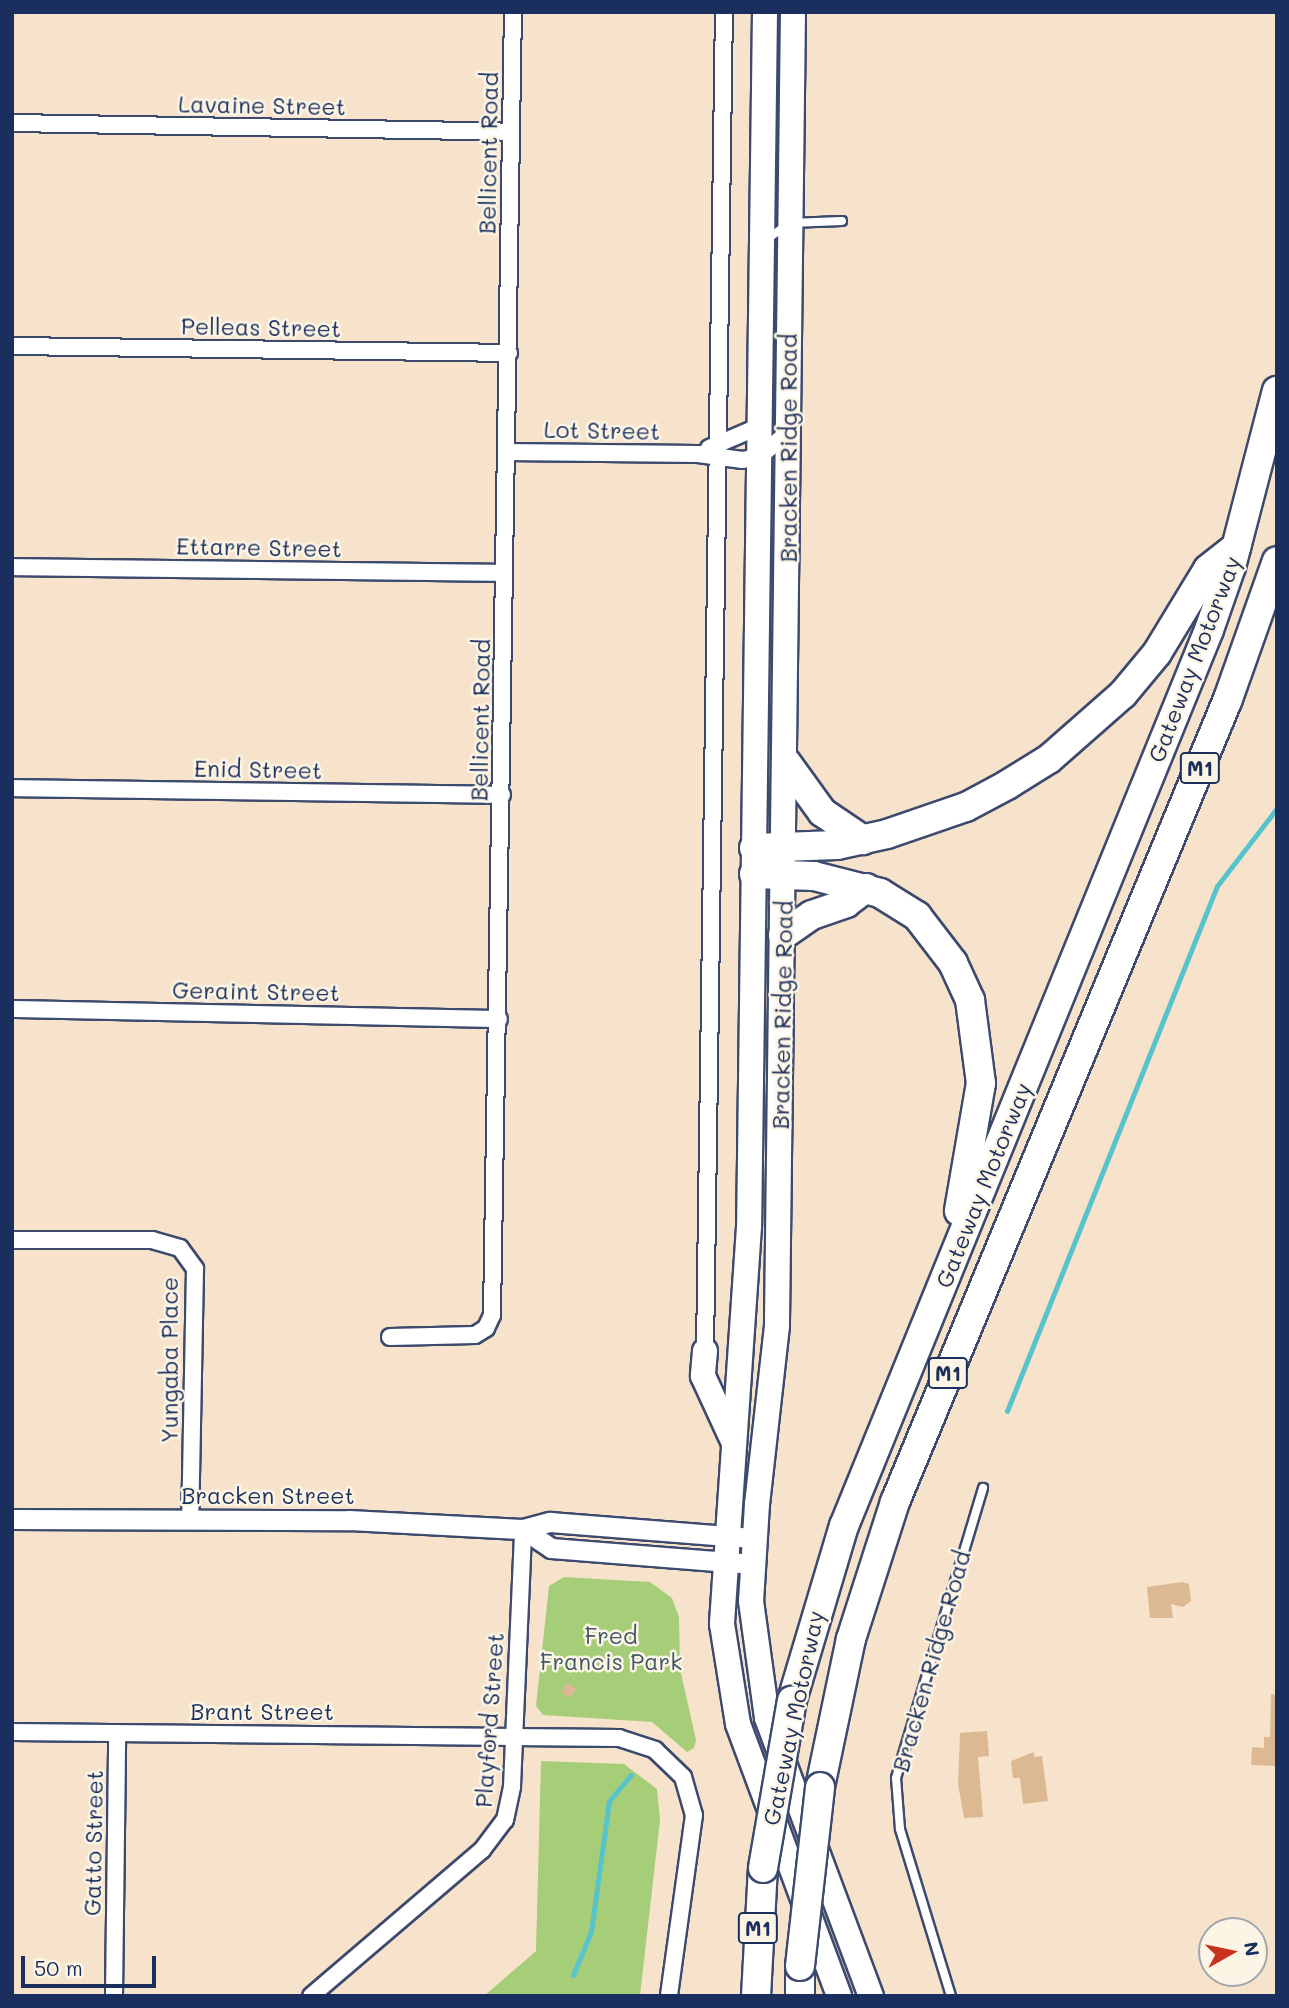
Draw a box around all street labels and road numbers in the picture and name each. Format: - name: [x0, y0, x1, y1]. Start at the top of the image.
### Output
- street label: Bellicent Road: [473, 72, 503, 234]
- street label: Lavaine Street: [178, 90, 346, 120]
- street label: Pelleas Street: [181, 312, 341, 342]
- street label: Bracken Ridge Road: [774, 334, 802, 562]
- street label: Lot Street: [544, 415, 660, 445]
- street label: Ettarre Street: [176, 532, 342, 562]
- street label: Gateway Motorway: [1142, 552, 1246, 766]
- street label: Bellicent Road: [465, 639, 495, 801]
- road number: M1: [1179, 750, 1221, 786]
- street label: Enid Street: [194, 754, 322, 784]
- street label: Bracken Ridge Road: [766, 900, 798, 1130]
- street label: Geraint Street: [172, 976, 340, 1006]
- street label: Gateway Motorway: [929, 1078, 1037, 1292]
- street label: Yungaba Place: [155, 1277, 183, 1443]
- road number: M1: [927, 1356, 969, 1390]
- street label: Bracken Street: [181, 1481, 355, 1509]
- street label: Bracken Ridge Road: [886, 1547, 976, 1775]
- street label: Gateway Motorway: [757, 1608, 829, 1828]
- street label: Playford Street: [469, 1632, 509, 1808]
- street label: Brant Street: [190, 1697, 334, 1725]
- street label: Gatto Street: [78, 1770, 108, 1916]
- road number: M1: [737, 1910, 779, 1946]

